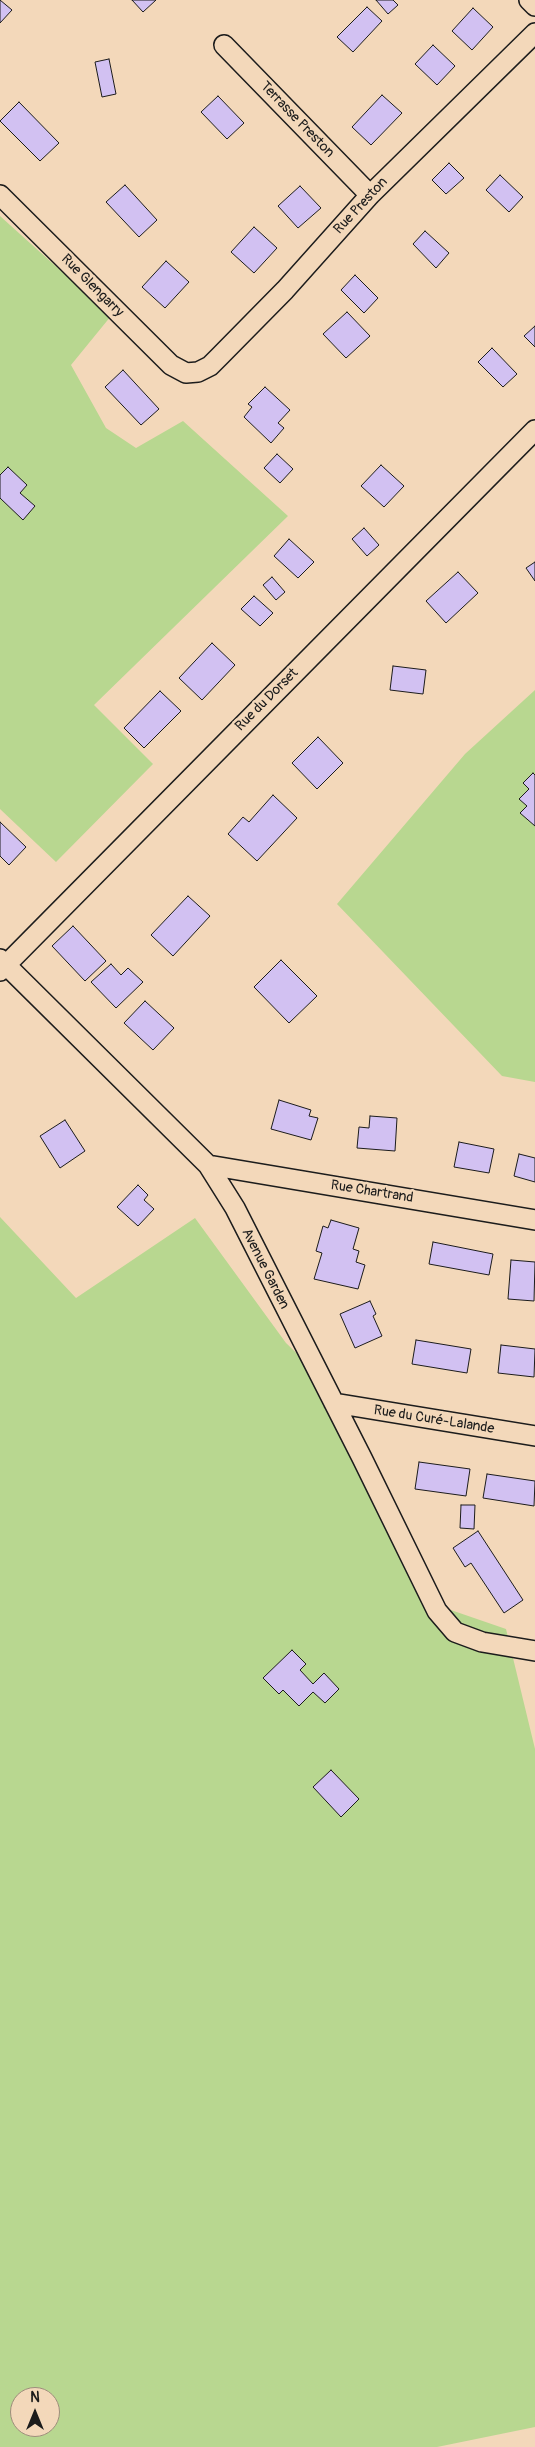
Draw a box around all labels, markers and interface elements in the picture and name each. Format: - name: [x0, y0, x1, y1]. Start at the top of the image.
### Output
- street label: Terrasse Preston: [257, 79, 337, 161]
- street label: Rue Preston: [331, 174, 391, 238]
- street label: Rue Glengarry: [57, 251, 127, 321]
- street label: Rue du Dorset: [232, 665, 302, 735]
- street label: Rue Chartrand: [330, 1177, 414, 1207]
- street label: Avenue Garden: [238, 1226, 292, 1312]
- street label: Rue du Curé-Lalande: [373, 1402, 495, 1438]
- north arrow: [10, 2387, 60, 2437]
- text: N: [30, 2389, 40, 2406]

